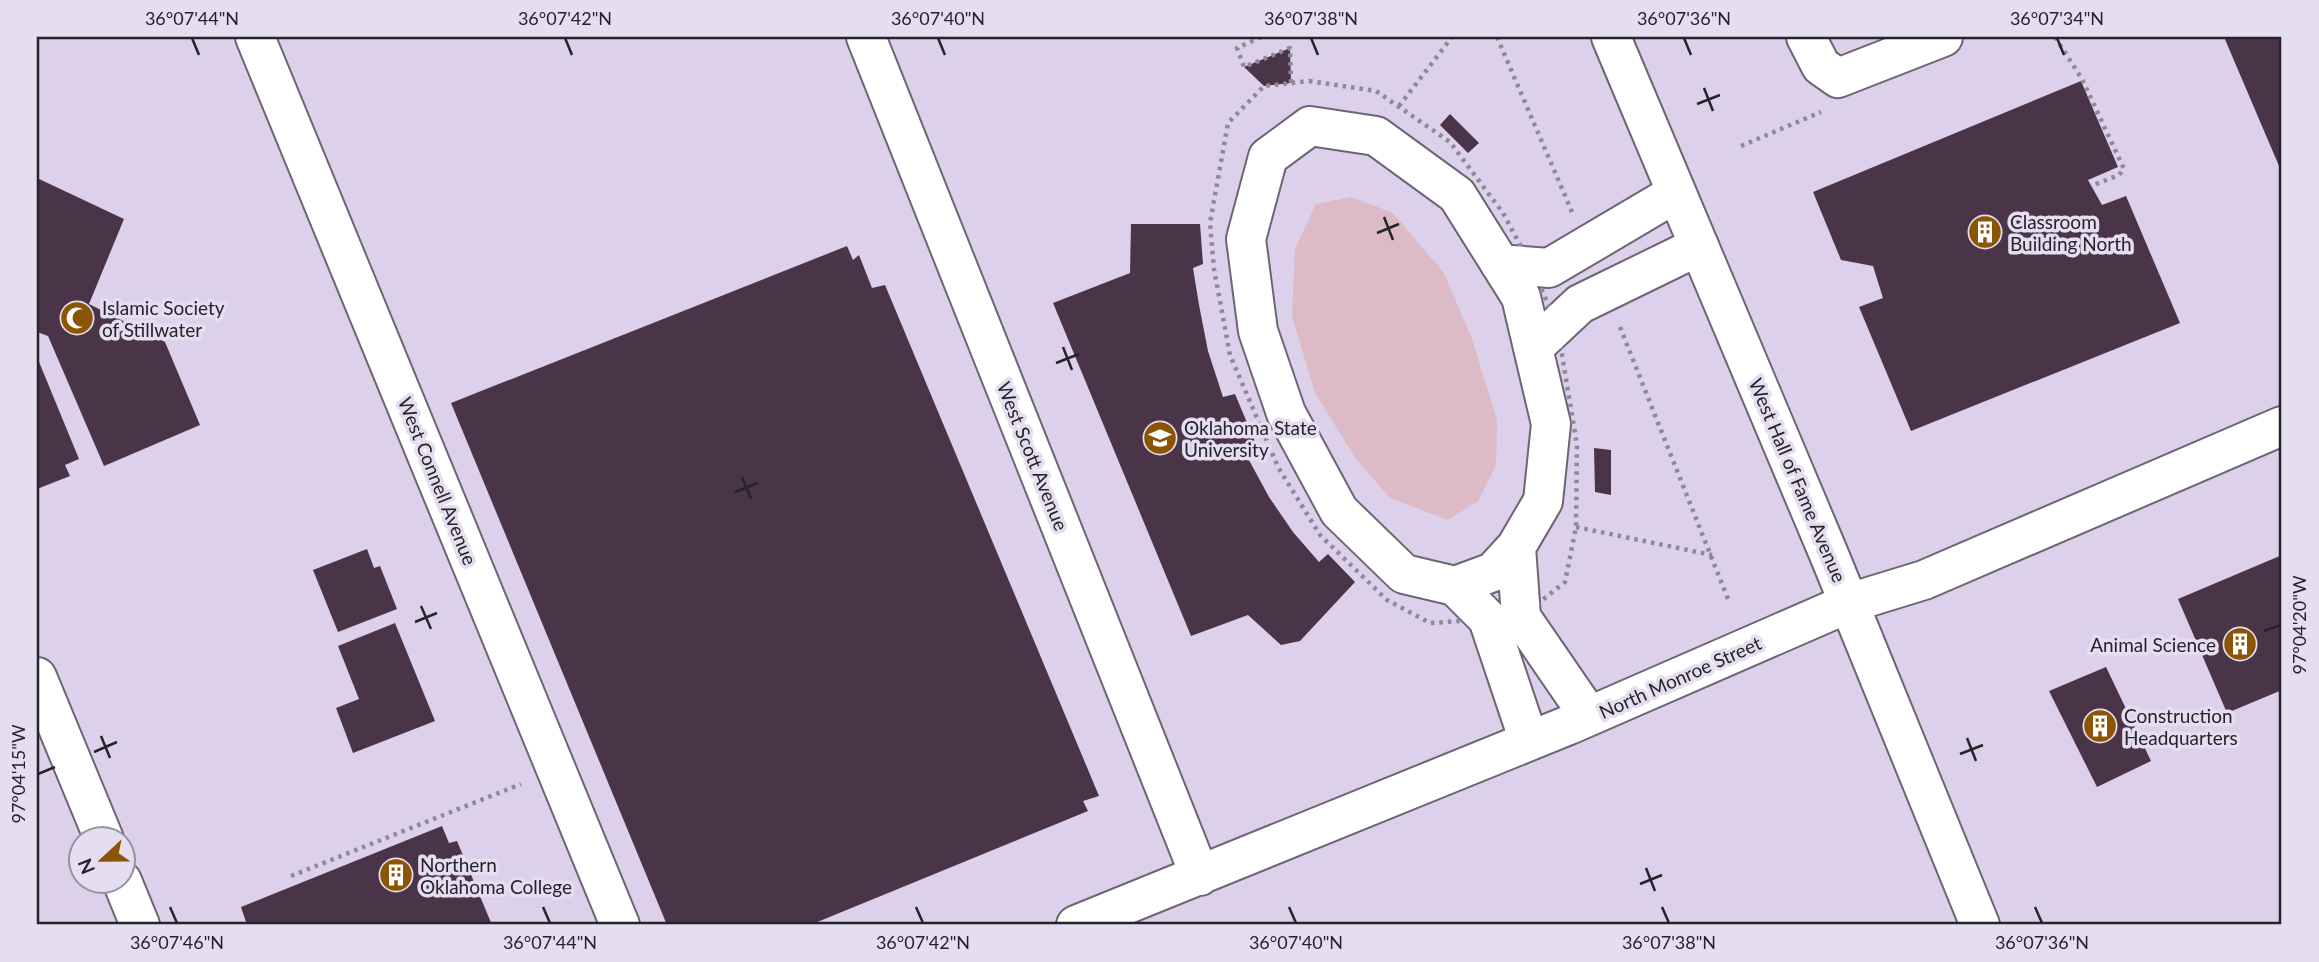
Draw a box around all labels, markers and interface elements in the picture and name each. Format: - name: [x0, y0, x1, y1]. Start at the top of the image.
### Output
- text: 36°07'44"N: [145, 7, 239, 29]
- text: 36°07'42"N: [518, 7, 612, 29]
- text: 36°07'40"N: [891, 7, 985, 29]
- text: 36°07'38"N: [1264, 7, 1358, 29]
- text: 36°07'36"N: [1637, 7, 1731, 29]
- text: 36°07'34"N: [2010, 7, 2104, 29]
- place label: Classroom Building North: [2010, 210, 2132, 255]
- building icon: Classroom Building North: [1966, 213, 2004, 251]
- place label: Islamic Society of Stillwater: [102, 296, 225, 341]
- mosque icon: Islamic Society of Stillwater: [58, 299, 96, 337]
- street label: West Hall of Fame Avenue: [1745, 375, 1851, 585]
- street label: West Scott Avenue: [993, 378, 1073, 534]
- street label: West Connell Avenue: [394, 394, 482, 568]
- place label: Oklahoma State University: [1184, 416, 1317, 461]
- school or university icon: Oklahoma State University: [1141, 419, 1179, 457]
- text: 97°04'20"W: [2288, 575, 2310, 675]
- building icon: Animal Science: [2221, 625, 2259, 663]
- street label: North Monroe Street: [1595, 631, 1765, 723]
- place label: Animal Science: [2090, 633, 2216, 656]
- place label: Construction Headquarters: [2124, 704, 2238, 749]
- building icon: Construction Headquarters: [2081, 707, 2119, 745]
- text: 97°04'15"W: [7, 724, 29, 824]
- north arrow: [66, 825, 136, 895]
- place label: Northern Oklahoma College: [420, 853, 572, 898]
- text: N: [72, 855, 99, 878]
- building icon: Northern Oklahoma College: [377, 856, 415, 894]
- text: 36°07'46"N: [130, 931, 224, 953]
- text: 36°07'44"N: [503, 931, 597, 953]
- text: 36°07'42"N: [876, 931, 970, 953]
- text: 36°07'40"N: [1249, 931, 1343, 953]
- text: 36°07'38"N: [1622, 931, 1716, 953]
- text: 36°07'36"N: [1995, 931, 2089, 953]

